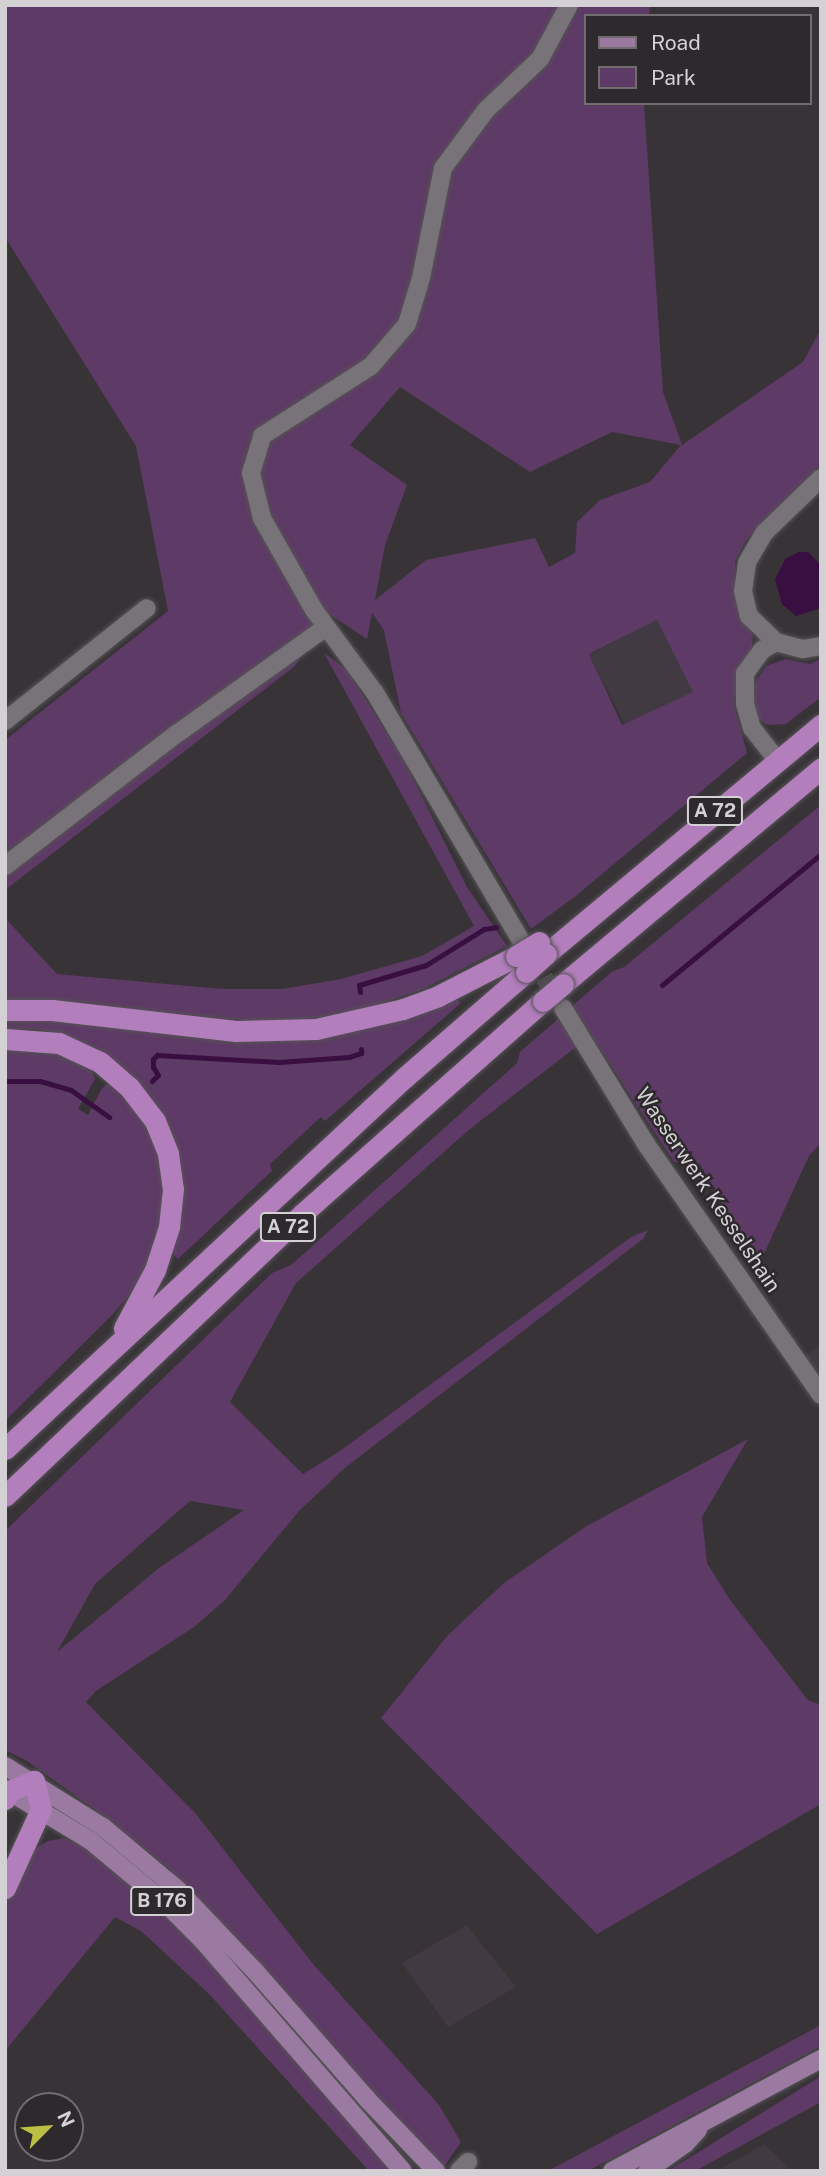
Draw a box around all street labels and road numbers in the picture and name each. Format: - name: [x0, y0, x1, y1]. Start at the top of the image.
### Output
- road number: A 72: [685, 796, 745, 826]
- street label: Wasserwerk Kesselshain: [630, 1083, 786, 1297]
- road number: A 72: [258, 1212, 318, 1242]
- road number: B 176: [129, 1885, 195, 1916]

